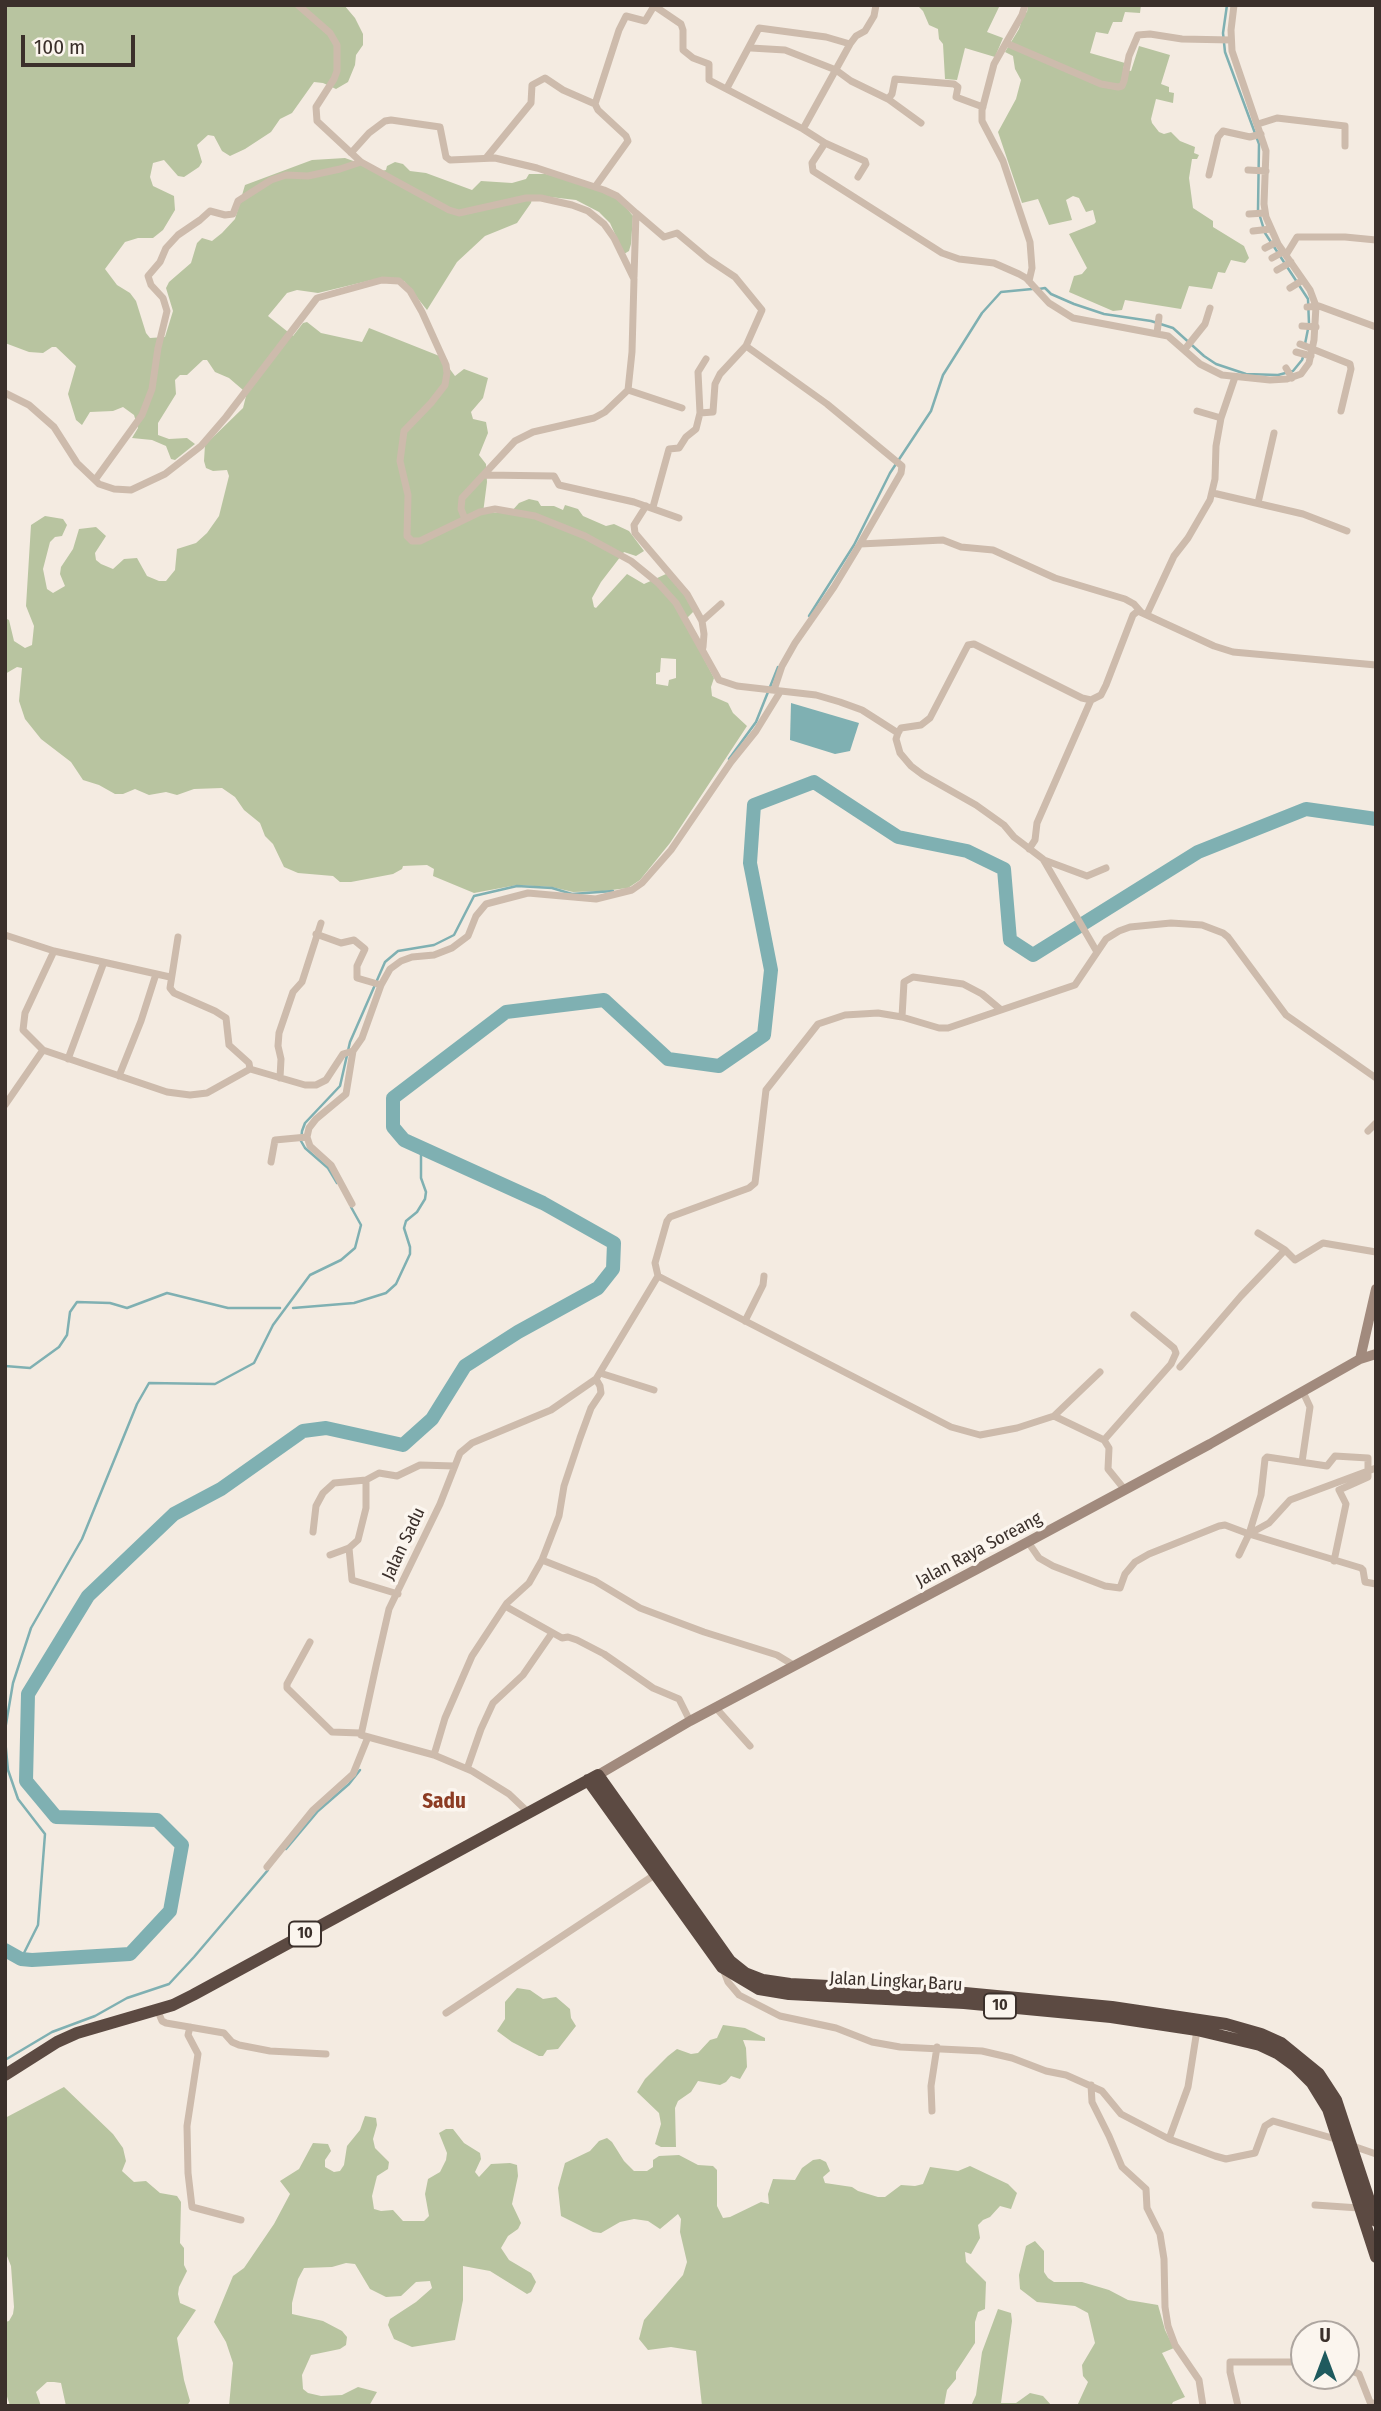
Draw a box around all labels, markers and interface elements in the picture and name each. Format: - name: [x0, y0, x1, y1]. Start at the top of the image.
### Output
- scale bar: [24, 21, 138, 65]
- text: 100 m: [34, 34, 85, 60]
- street label: Jalan Sadu: [378, 1504, 430, 1584]
- street label: Jalan Raya Soreang: [912, 1508, 1046, 1592]
- district label: Sadu: [422, 1789, 466, 1815]
- road number: 10: [289, 1922, 321, 1946]
- street label: Jalan Lingkar Baru: [829, 1968, 963, 1996]
- road number: 10: [984, 1994, 1016, 2018]
- north arrow: [1290, 2320, 1360, 2390]
- text: U: [1319, 2324, 1331, 2347]

